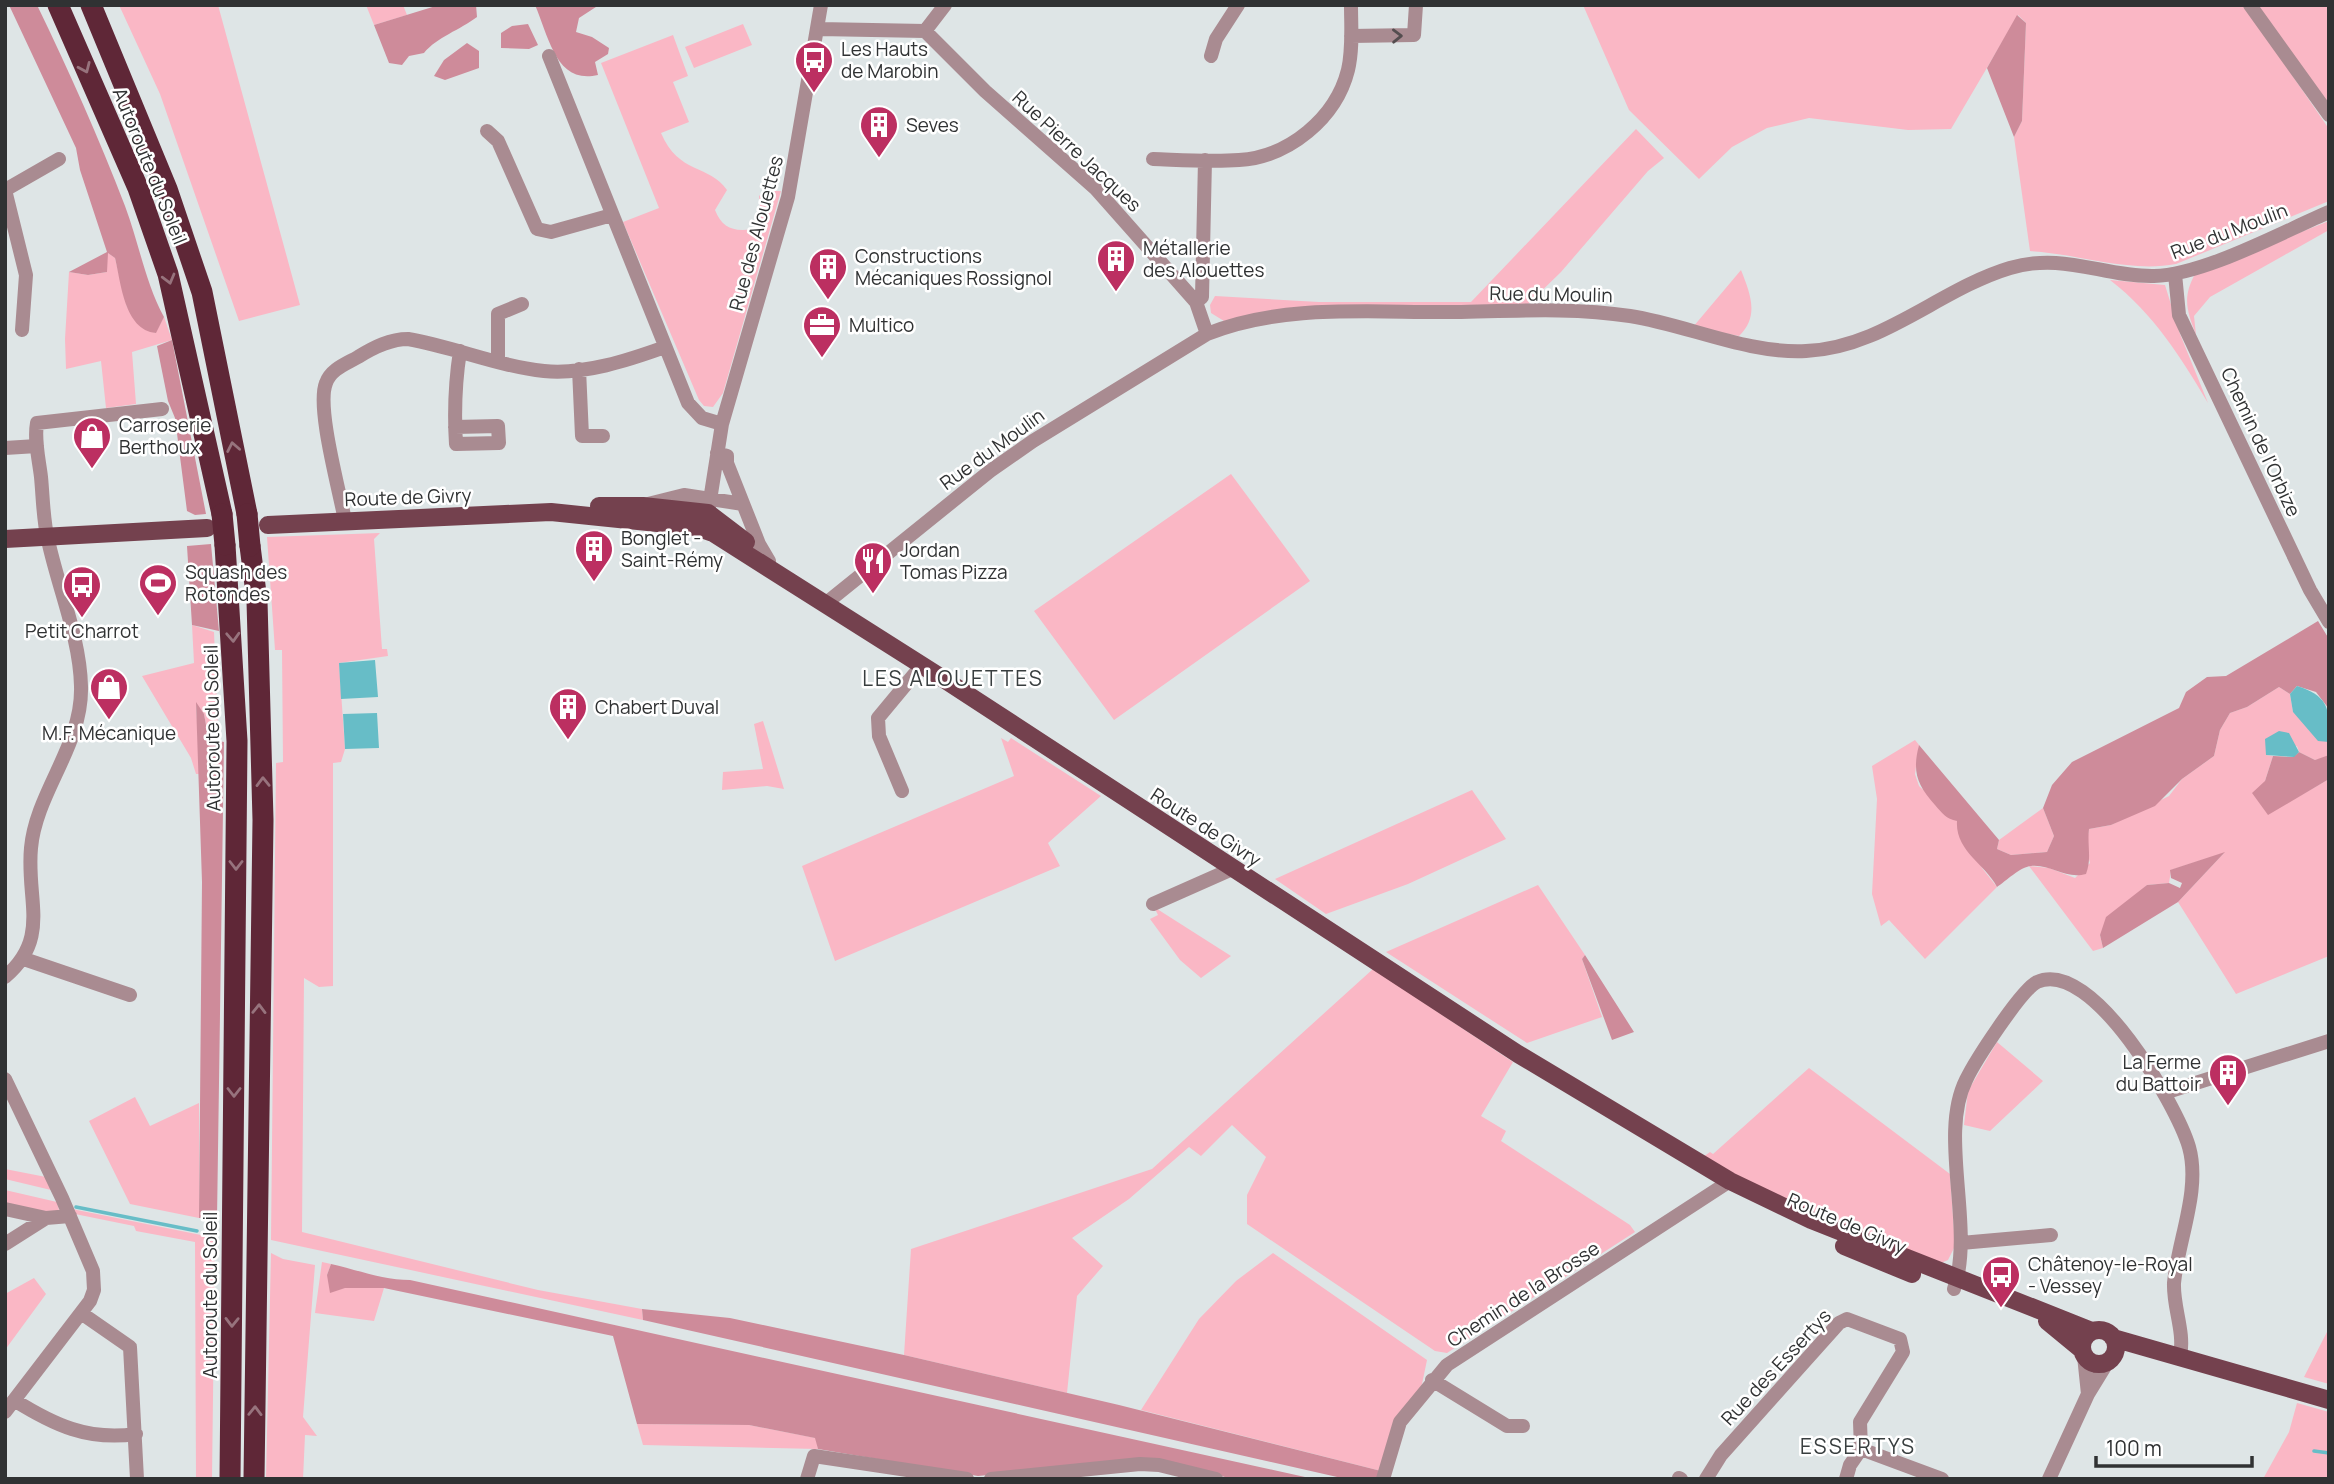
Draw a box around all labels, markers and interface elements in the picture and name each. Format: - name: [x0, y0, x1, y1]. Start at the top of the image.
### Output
- one-way arrow: [1393, 28, 1403, 44]
- place label: Les Hauts de Marobin: [841, 36, 939, 84]
- bus stop icon: Les Hauts de Marobin: [793, 39, 835, 94]
- one-way arrow: [77, 61, 91, 73]
- street label: Autoroute du Soleil: [107, 84, 193, 248]
- street label: Rue Pierre Jacques: [1007, 85, 1147, 218]
- building icon: Seves: [858, 104, 900, 159]
- place label: Seves: [906, 112, 959, 138]
- street label: Rue des Alouettes: [723, 153, 789, 313]
- street label: Rue du Moulin: [2167, 197, 2291, 265]
- place label: Métallerie des Alouettes: [1143, 235, 1264, 283]
- building icon: Métallerie des Alouettes: [1095, 238, 1137, 293]
- place label: Constructions Mécaniques Rossignol: [855, 243, 1052, 291]
- building icon: Constructions Mécaniques Rossignol: [807, 246, 849, 301]
- one-way arrow: [161, 273, 175, 285]
- street label: Rue du Moulin: [1489, 280, 1613, 308]
- office icon: Multico: [801, 304, 843, 359]
- place label: Multico: [849, 312, 914, 338]
- street label: Chemin de l'Orbize: [2215, 363, 2307, 521]
- street label: Rue du Moulin: [935, 402, 1049, 496]
- place label: Carroserie Berthoux: [119, 412, 211, 460]
- shop icon: Carroserie Berthoux: [71, 415, 113, 470]
- one-way arrow: [227, 441, 242, 453]
- street label: Route de Givry: [344, 482, 472, 512]
- place label: Bonglet - Saint-Rémy: [621, 525, 723, 573]
- building icon: Bonglet - Saint-Rémy: [573, 528, 615, 583]
- place label: Jordan Tomas Pizza: [900, 537, 1008, 585]
- restaurant icon: Jordan Tomas Pizza: [852, 540, 894, 595]
- place label: Squash des Rotondes: [185, 559, 287, 607]
- sports icon: Squash des Rotondes: [137, 562, 179, 617]
- bus stop icon: Petit Charrot: [61, 564, 103, 619]
- place label: Petit Charrot: [25, 618, 139, 644]
- one-way arrow: [225, 632, 240, 643]
- street label: Autoroute du Soleil: [198, 644, 226, 812]
- district label: LES ALOUETTES: [862, 664, 1044, 692]
- shop icon: M.F. Mécanique: [88, 666, 130, 721]
- building icon: Chabert Duval: [547, 686, 589, 741]
- place label: Chabert Duval: [595, 694, 719, 720]
- place label: M.F. Mécanique: [42, 720, 176, 746]
- one-way arrow: [255, 776, 270, 787]
- street label: Route de Givry: [1146, 782, 1266, 872]
- one-way arrow: [228, 860, 244, 870]
- one-way arrow: [251, 1004, 267, 1014]
- place label: La Ferme du Battoir: [2116, 1049, 2201, 1097]
- building icon: La Ferme du Battoir: [2207, 1052, 2249, 1107]
- one-way arrow: [226, 1087, 242, 1098]
- street label: Route de Givry: [1783, 1186, 1911, 1260]
- street label: Autoroute du Soleil: [197, 1212, 223, 1378]
- street label: Chemin de la Brosse: [1442, 1235, 1604, 1353]
- place label: Châtenoy-le-Royal - Vessey: [2028, 1251, 2193, 1299]
- bus stop icon: Châtenoy-le-Royal - Vessey: [1980, 1254, 2022, 1309]
- street label: Rue des Essertys: [1715, 1303, 1837, 1431]
- one-way arrow: [224, 1317, 240, 1328]
- one-way arrow: [247, 1405, 263, 1415]
- scale bar: [2096, 1424, 2252, 1468]
- district label: ESSERTYS: [1800, 1432, 1916, 1460]
- text: 100 m: [2106, 1434, 2162, 1462]

